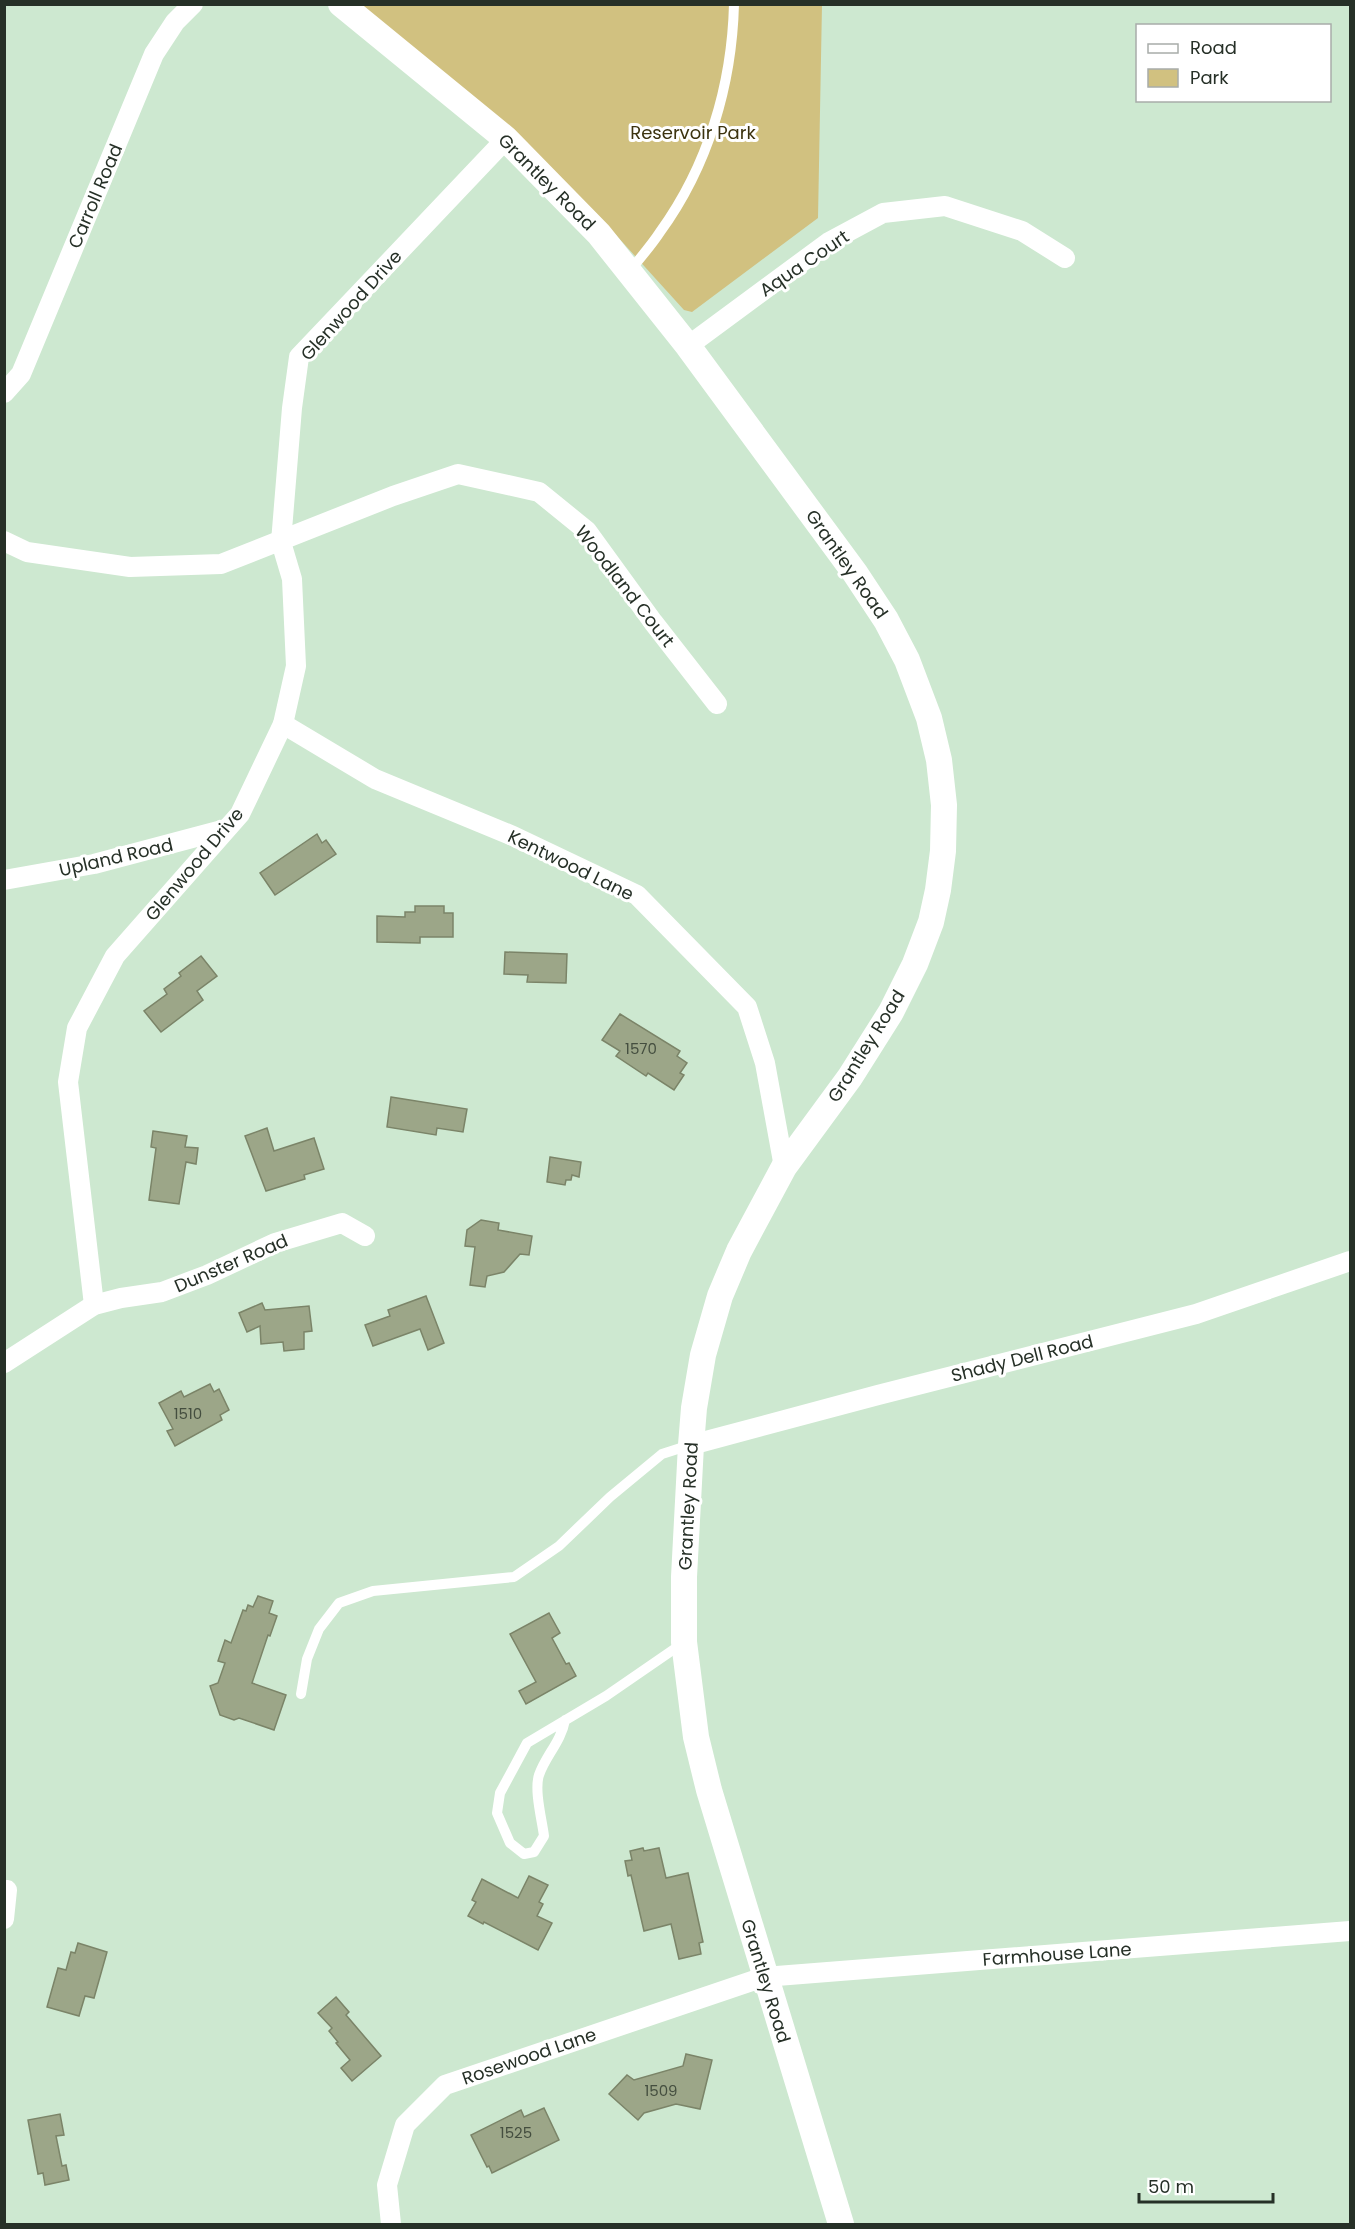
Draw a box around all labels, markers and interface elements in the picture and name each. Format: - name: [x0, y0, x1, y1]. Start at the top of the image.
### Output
- legend: [1136, 24, 1331, 102]
- text: Road: [1190, 35, 1237, 60]
- text: Park: [1190, 65, 1229, 90]
- park label: Reservoir Park: [630, 120, 756, 145]
- street label: Grantley Road: [493, 128, 601, 236]
- street label: Carroll Road: [62, 140, 128, 252]
- street label: Aqua Court: [754, 224, 854, 302]
- street label: Glenwood Drive: [295, 244, 407, 366]
- street label: Grantley Road: [800, 504, 894, 624]
- street label: Woodland Court: [570, 520, 680, 652]
- street label: Glenwood Drive: [139, 802, 249, 926]
- street label: Kentwood Lane: [504, 824, 638, 906]
- street label: Upland Road: [57, 832, 175, 882]
- street label: Grantley Road: [821, 985, 911, 1107]
- house number: 1570: [625, 1038, 657, 1059]
- street label: Dunster Road: [170, 1228, 292, 1298]
- street label: Shady Dell Road: [948, 1328, 1096, 1388]
- house number: 1510: [174, 1403, 202, 1424]
- street label: Grantley Road: [672, 1441, 704, 1571]
- street label: Grantley Road: [735, 1916, 797, 2046]
- street label: Farmhouse Lane: [982, 1936, 1132, 1972]
- street label: Rosewood Lane: [459, 2021, 599, 2091]
- house number: 1509: [644, 2080, 678, 2101]
- house number: 1525: [500, 2122, 532, 2143]
- scale bar: [1139, 2166, 1272, 2204]
- text: 50 m: [1148, 2174, 1194, 2199]

